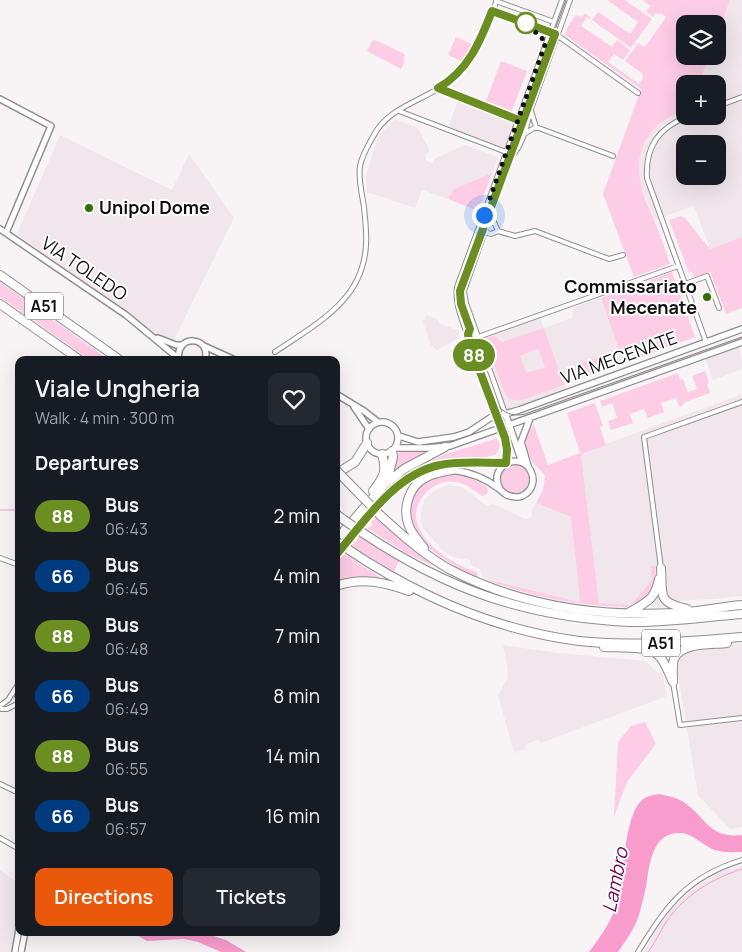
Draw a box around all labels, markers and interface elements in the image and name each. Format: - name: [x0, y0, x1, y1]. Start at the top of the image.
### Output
- unlabelled marker: [515, 12, 537, 34]
- map controls: [676, 15, 726, 185]
- button: layers: [676, 15, 726, 65]
- button: +: [676, 75, 726, 125]
- button: −: [676, 135, 726, 185]
- place label: Unipol Dome: [99, 195, 210, 219]
- marker: Unipol Dome: [83, 202, 95, 214]
- your location: [472, 203, 497, 228]
- street label: VIA TOLEDO: [37, 231, 132, 306]
- place label: Commissariato Mecenate: [564, 274, 697, 319]
- marker: Commissariato Mecenate: [701, 291, 713, 303]
- road number: A51: [25, 292, 63, 320]
- street label: VIA MECENATE: [557, 325, 680, 389]
- line badge: 88: [452, 339, 496, 371]
- text: 88: [463, 343, 485, 367]
- text: Viale Ungheria: [35, 371, 200, 404]
- button: heart: [268, 373, 320, 425]
- text: Walk · 4 min · 300 m: [35, 407, 174, 429]
- text: Departures: [35, 450, 139, 476]
- text: Bus: [105, 492, 139, 518]
- text: 2 min: [274, 503, 320, 529]
- text: 88: [51, 504, 74, 528]
- text: 06:43: [105, 518, 148, 540]
- text: Bus: [105, 552, 139, 578]
- text: 4 min: [273, 563, 320, 589]
- text: 66: [51, 564, 74, 588]
- text: 06:45: [105, 578, 148, 600]
- text: Bus: [105, 612, 139, 638]
- text: 7 min: [275, 623, 320, 649]
- text: 88: [51, 624, 74, 648]
- road number: A51: [642, 630, 680, 656]
- text: 06:48: [105, 638, 148, 660]
- text: Bus: [105, 672, 139, 698]
- text: 8 min: [273, 683, 320, 709]
- text: 66: [51, 684, 74, 708]
- text: 06:49: [105, 698, 149, 720]
- text: Bus: [105, 732, 139, 758]
- text: 14 min: [266, 743, 320, 769]
- text: 88: [51, 744, 74, 768]
- text: 06:55: [105, 758, 148, 780]
- text: Bus: [105, 792, 139, 818]
- text: 16 min: [265, 803, 320, 829]
- text: 66: [51, 804, 74, 828]
- text: 06:57: [105, 818, 147, 840]
- water label: Lambro: [596, 844, 634, 915]
- button: Directions: [35, 868, 173, 926]
- button: Tickets: [183, 868, 320, 926]

